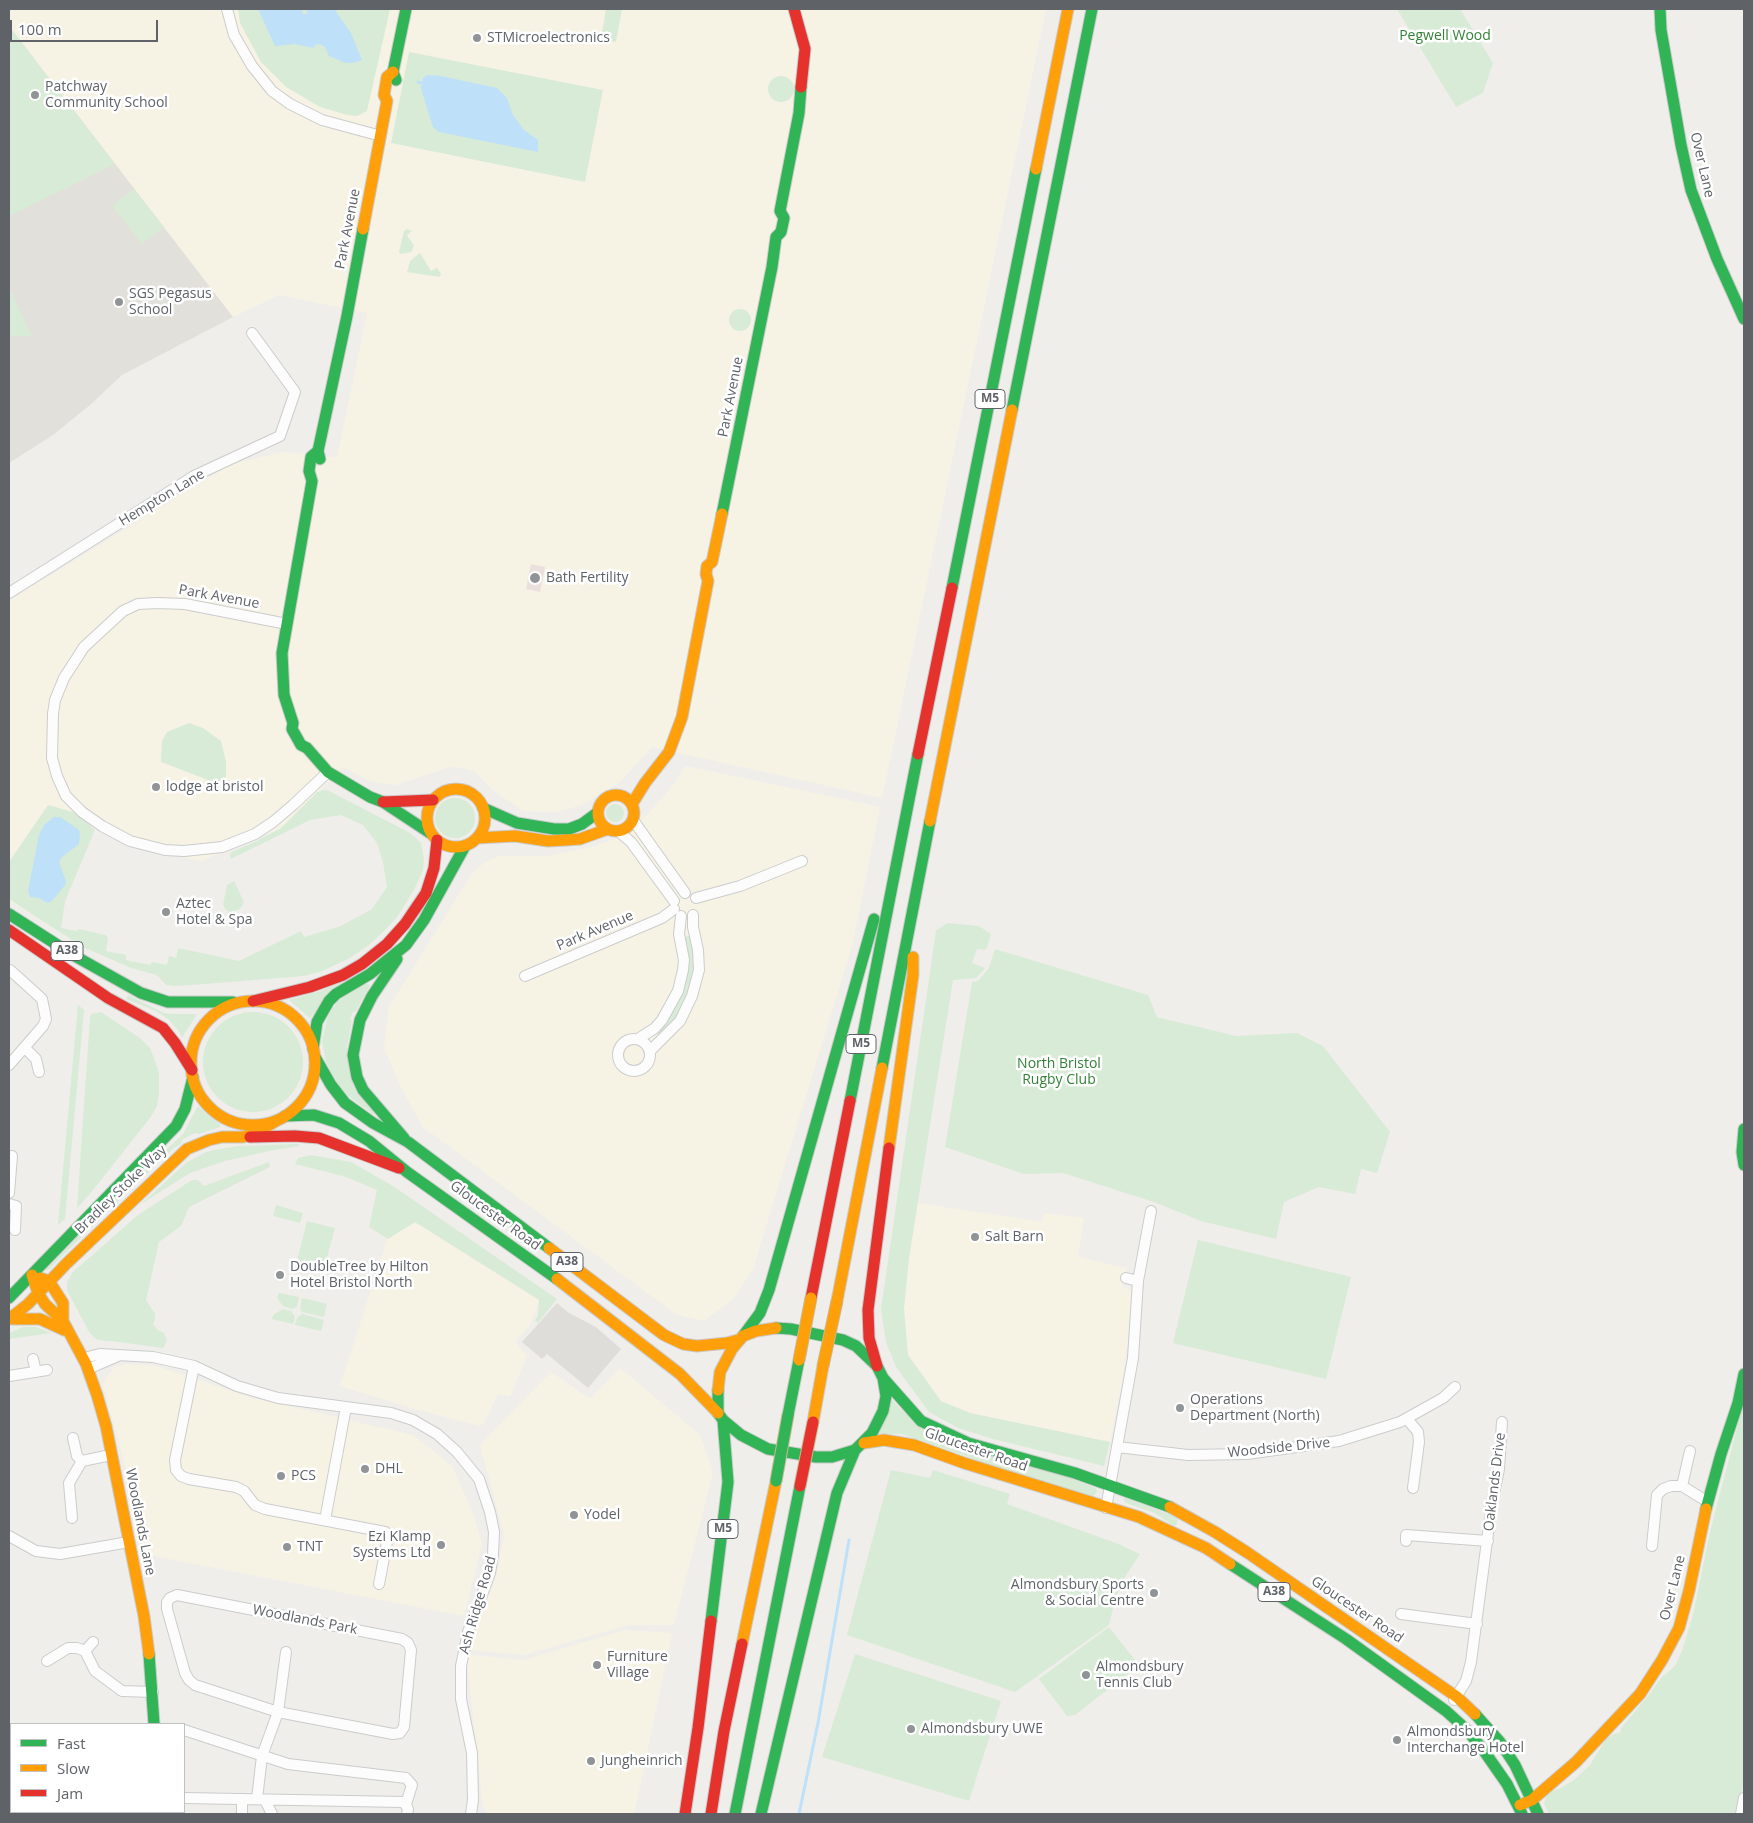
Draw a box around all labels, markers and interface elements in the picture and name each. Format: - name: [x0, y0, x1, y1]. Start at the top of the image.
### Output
- scale bar: [12, 10, 160, 42]
- text: 100 m: [18, 19, 62, 39]
- park label: Pegwell Wood: [1399, 28, 1491, 44]
- place label: STMicroelectronics: [487, 30, 610, 46]
- marker: STMicroelectronics: [471, 32, 483, 44]
- place label: Patchway Community School: [45, 79, 168, 111]
- marker: Patchway Community School: [29, 89, 41, 101]
- street label: Over Lane: [1686, 131, 1718, 199]
- street label: Park Avenue: [332, 187, 364, 271]
- place label: SGS Pegasus School: [129, 286, 212, 318]
- marker: SGS Pegasus School: [113, 296, 125, 308]
- street label: Park Avenue: [715, 355, 747, 439]
- road number: M5: [975, 389, 1005, 408]
- street label: Hempton Lane: [116, 466, 208, 530]
- place label: Bath Fertility: [546, 570, 628, 586]
- marker: Bath Fertility: [528, 571, 542, 585]
- street label: Park Avenue: [177, 582, 261, 612]
- place label: lodge at bristol: [166, 779, 263, 795]
- marker: lodge at bristol: [150, 781, 162, 793]
- place label: Aztec Hotel & Spa: [176, 896, 253, 929]
- marker: Aztec Hotel & Spa: [160, 906, 172, 918]
- street label: Park Avenue: [554, 907, 636, 955]
- road number: A38: [51, 941, 83, 960]
- road number: M5: [846, 1034, 876, 1054]
- park label: North Bristol Rugby Club: [1017, 1056, 1101, 1088]
- street label: Bradley Stoke Way: [72, 1142, 170, 1238]
- street label: Gloucester Road: [447, 1178, 543, 1254]
- place label: Salt Barn: [985, 1229, 1044, 1245]
- marker: Salt Barn: [969, 1231, 981, 1243]
- road number: A38: [551, 1252, 583, 1272]
- place label: DoubleTree by Hilton Hotel Bristol North: [290, 1259, 429, 1292]
- marker: DoubleTree by Hilton Hotel Bristol North: [274, 1269, 286, 1281]
- place label: Operations Department (North): [1190, 1392, 1320, 1424]
- marker: Operations Department (North): [1174, 1402, 1186, 1414]
- street label: Gloucester Road: [922, 1425, 1030, 1475]
- street label: Oaklands Drive: [1481, 1432, 1509, 1532]
- street label: Woodside Drive: [1227, 1434, 1331, 1462]
- place label: DHL: [375, 1461, 403, 1477]
- marker: DHL: [359, 1463, 371, 1475]
- street label: Woodlands Lane: [121, 1467, 159, 1577]
- place label: PCS: [291, 1468, 316, 1484]
- marker: PCS: [275, 1470, 287, 1482]
- place label: Yodel: [584, 1507, 620, 1523]
- marker: Yodel: [568, 1509, 580, 1521]
- road number: M5: [708, 1520, 738, 1538]
- place label: Ezi Klamp Systems Ltd: [353, 1529, 431, 1561]
- place label: TNT: [297, 1539, 323, 1555]
- marker: Ezi Klamp Systems Ltd: [435, 1539, 447, 1551]
- marker: TNT: [281, 1541, 293, 1553]
- street label: Ash Ridge Road: [456, 1554, 500, 1656]
- street label: Over Lane: [1657, 1554, 1689, 1622]
- street label: Gloucester Road: [1308, 1573, 1406, 1647]
- place label: Almondsbury Sports & Social Centre: [1011, 1577, 1144, 1610]
- road number: A38: [1258, 1582, 1290, 1601]
- marker: Almondsbury Sports & Social Centre: [1148, 1587, 1160, 1599]
- street label: Woodlands Park: [251, 1602, 359, 1638]
- place label: Furniture Village: [607, 1649, 668, 1681]
- marker: Furniture Village: [591, 1659, 603, 1671]
- place label: Almondsbury Tennis Club: [1096, 1659, 1183, 1691]
- marker: Almondsbury Tennis Club: [1080, 1669, 1092, 1681]
- place label: Almondsbury UWE: [921, 1721, 1043, 1737]
- legend: [10, 1723, 185, 1813]
- marker: Almondsbury UWE: [905, 1723, 917, 1735]
- place label: Almondsbury Interchange Hotel: [1407, 1724, 1524, 1756]
- text: Fast: [57, 1733, 86, 1753]
- marker: Almondsbury Interchange Hotel: [1391, 1734, 1403, 1746]
- place label: Jungheinrich: [601, 1753, 683, 1769]
- marker: Jungheinrich: [585, 1755, 597, 1767]
- text: Slow: [57, 1758, 90, 1778]
- text: Jam: [57, 1783, 83, 1803]

